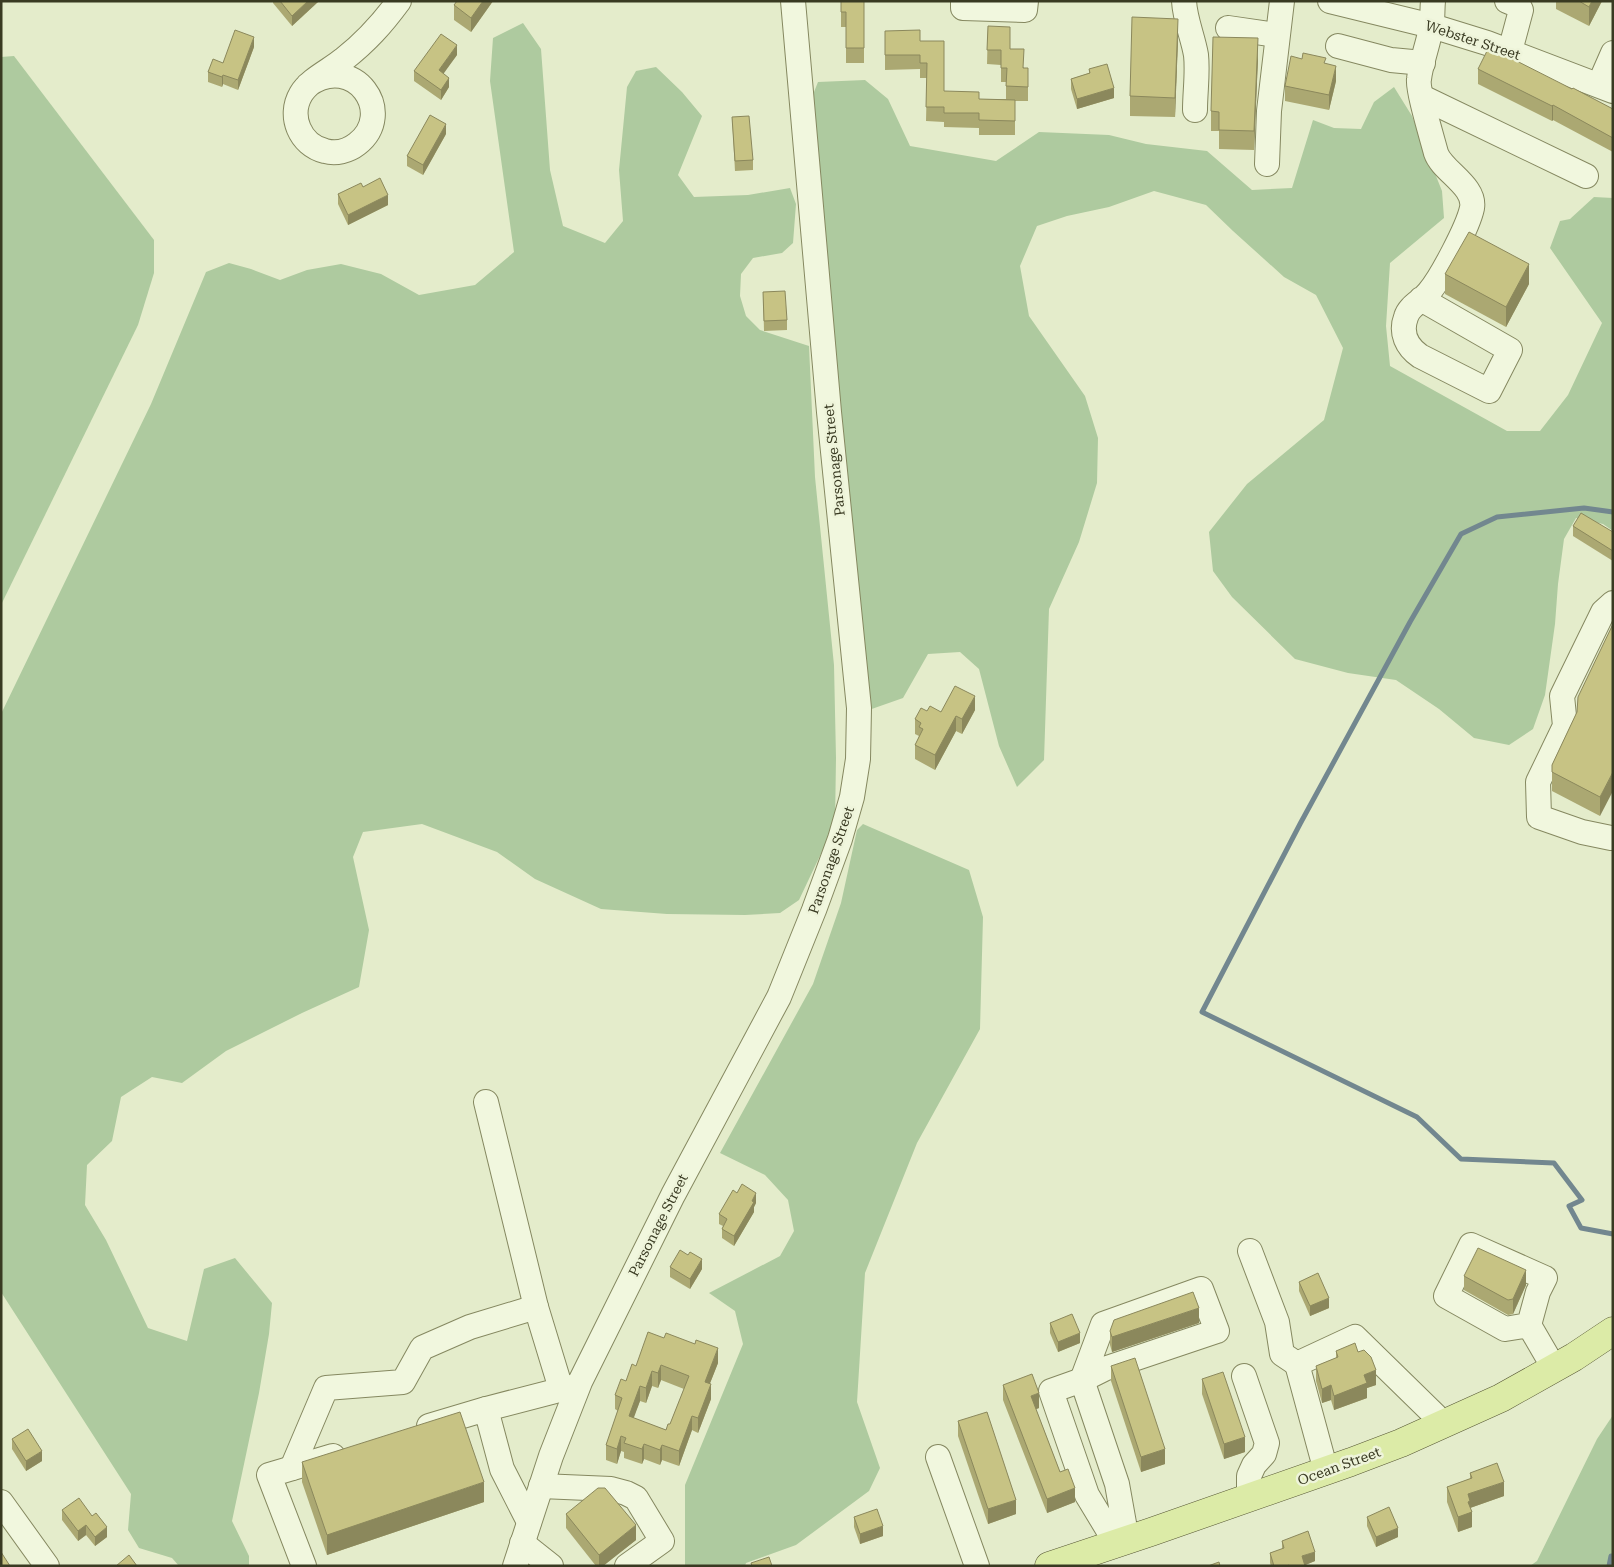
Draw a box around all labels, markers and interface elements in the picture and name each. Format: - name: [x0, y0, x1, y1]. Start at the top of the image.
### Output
- street label: Webster Street: [1423, 17, 1523, 63]
- street label: Parsonage Street: [820, 403, 848, 517]
- street label: Parsonage Street: [805, 804, 857, 916]
- street label: Parsonage Street: [625, 1171, 691, 1279]
- street label: Ocean Street: [1295, 1444, 1383, 1488]

